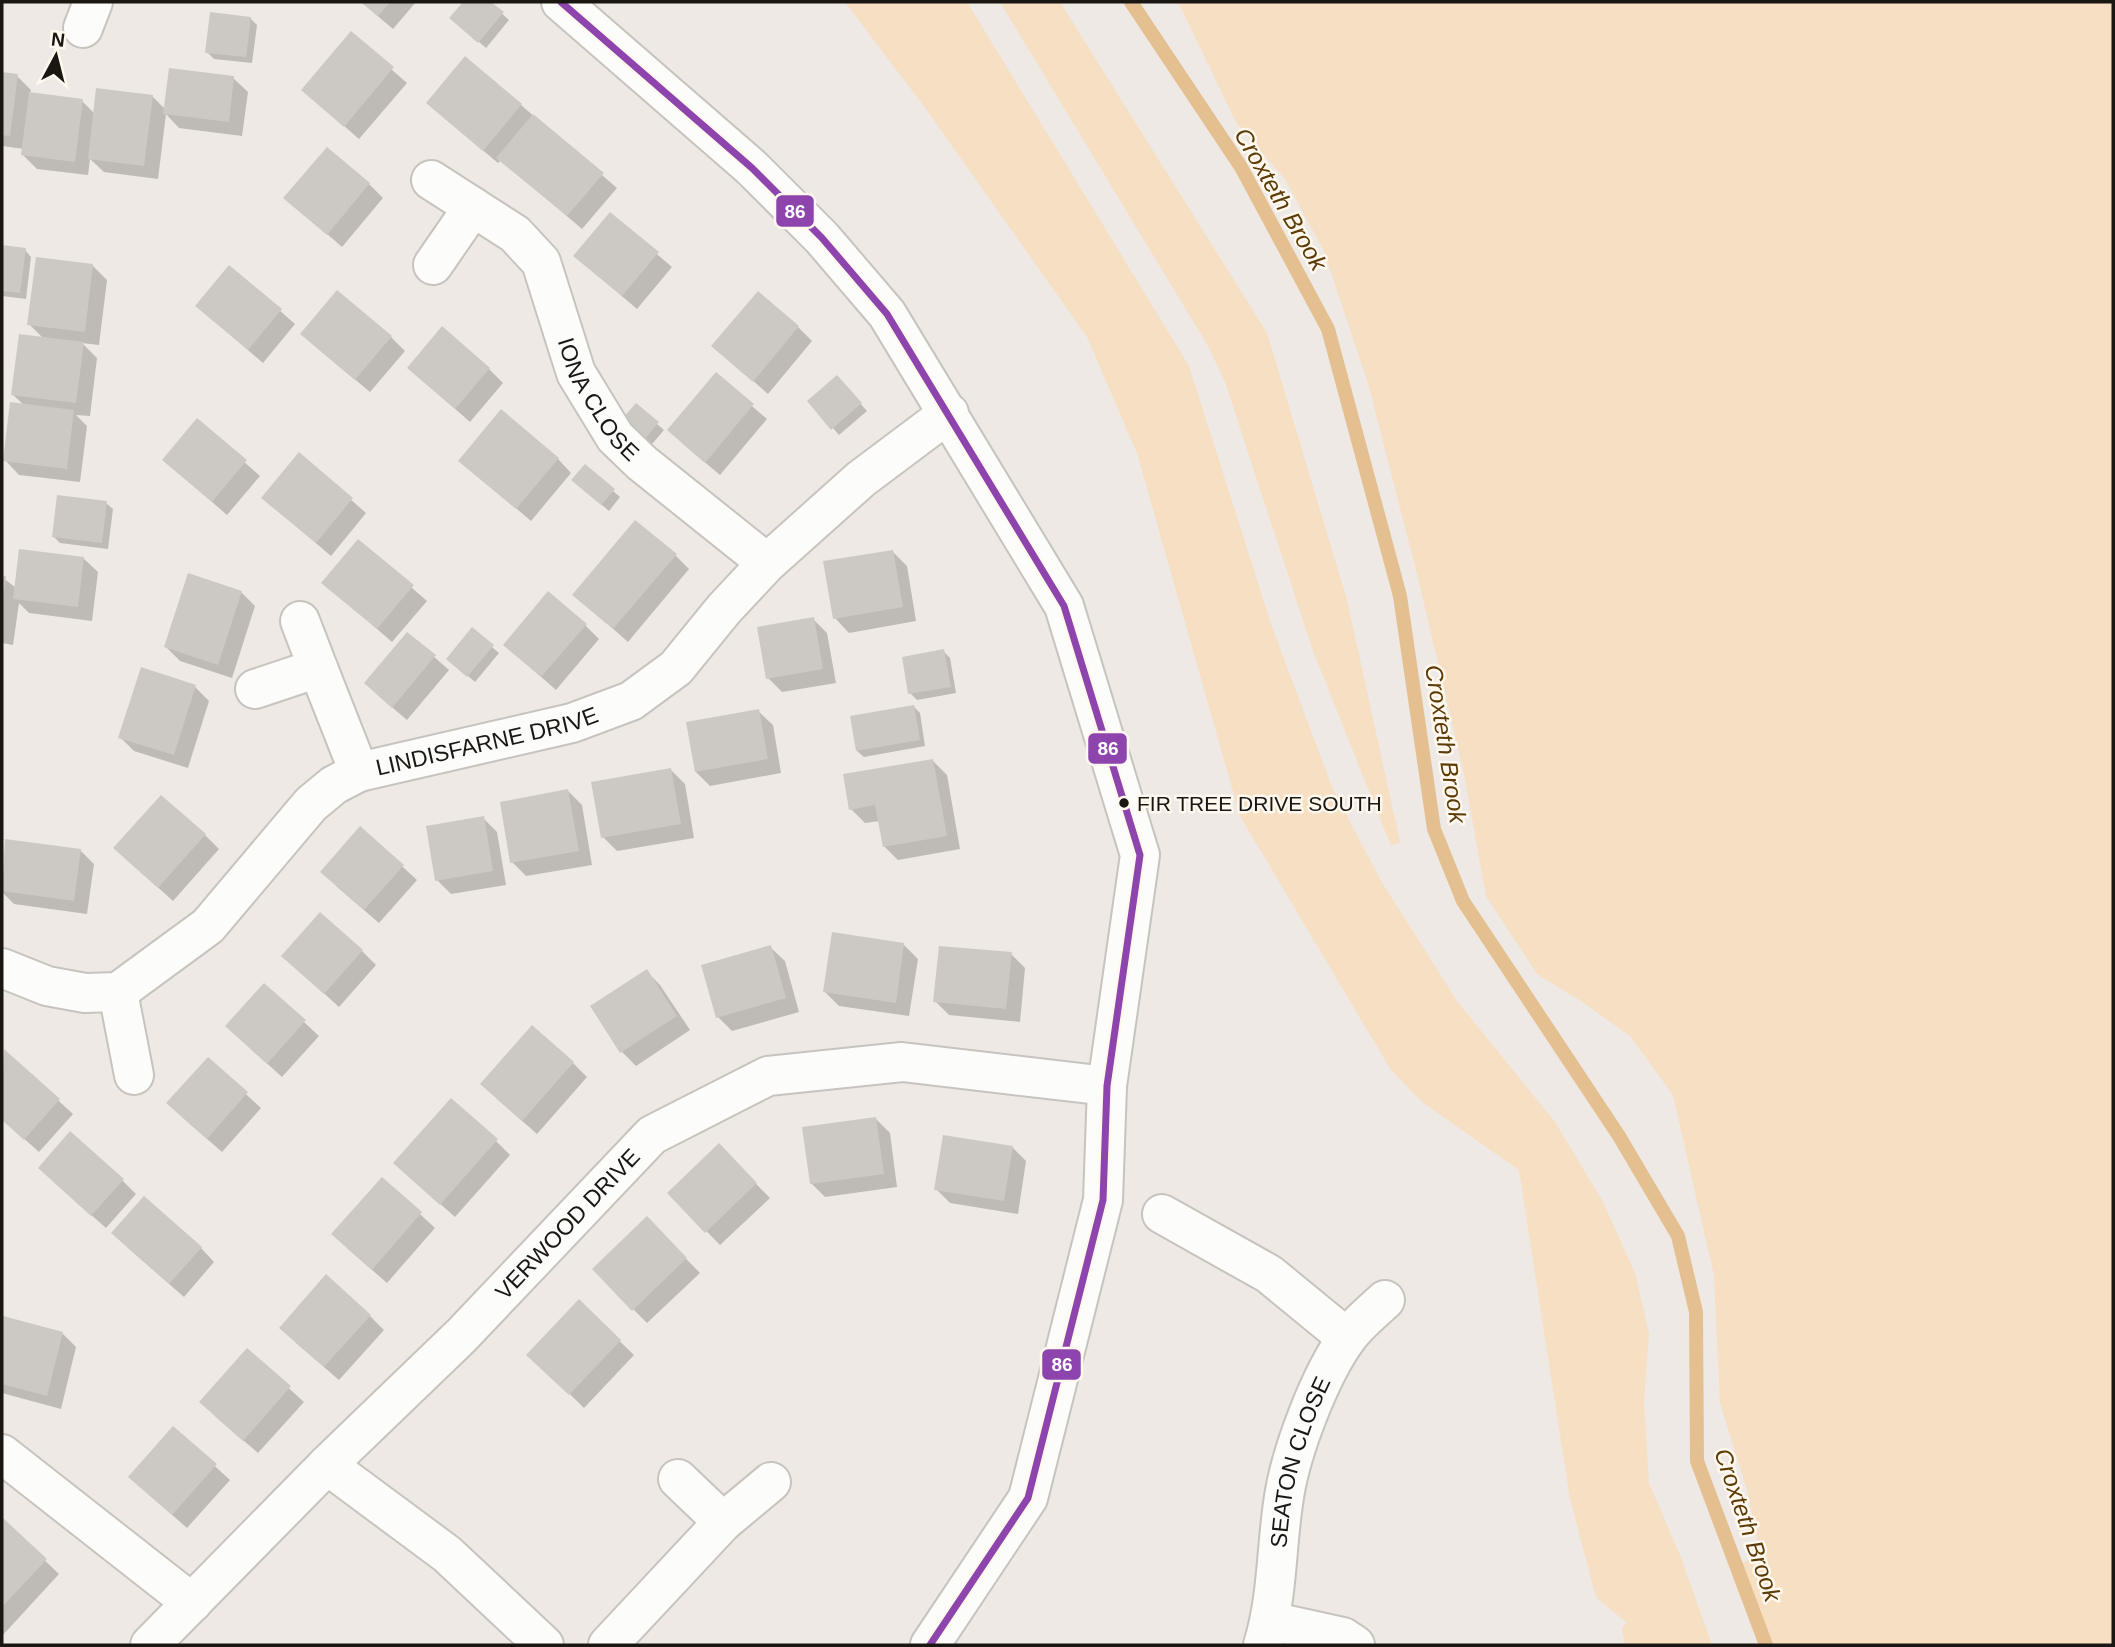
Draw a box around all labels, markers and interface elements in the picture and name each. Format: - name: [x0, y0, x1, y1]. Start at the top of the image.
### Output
- north arrow: [21, 21, 91, 91]
- text: N: [50, 28, 66, 51]
- water label: Croxteth Brook: [1229, 123, 1334, 277]
- line badge: 86: [775, 194, 815, 228]
- text: 86: [784, 201, 806, 222]
- street label: IONA CLOSE: [553, 335, 644, 466]
- water label: Croxteth Brook: [1420, 663, 1472, 827]
- street label: LINDISFARNE DRIVE: [373, 701, 602, 781]
- line badge: 86: [1087, 732, 1128, 765]
- text: 86: [1097, 738, 1119, 759]
- place label: FIR TREE DRIVE SOUTH: [1137, 792, 1382, 815]
- marker: FIR TREE DRIVE SOUTH: [1117, 796, 1131, 810]
- street label: VERWOOD DRIVE: [490, 1143, 645, 1305]
- line badge: 86: [1041, 1348, 1082, 1381]
- text: 86: [1051, 1354, 1073, 1375]
- street label: SEATON CLOSE: [1265, 1372, 1335, 1549]
- water label: Croxteth Brook: [1709, 1445, 1787, 1607]

